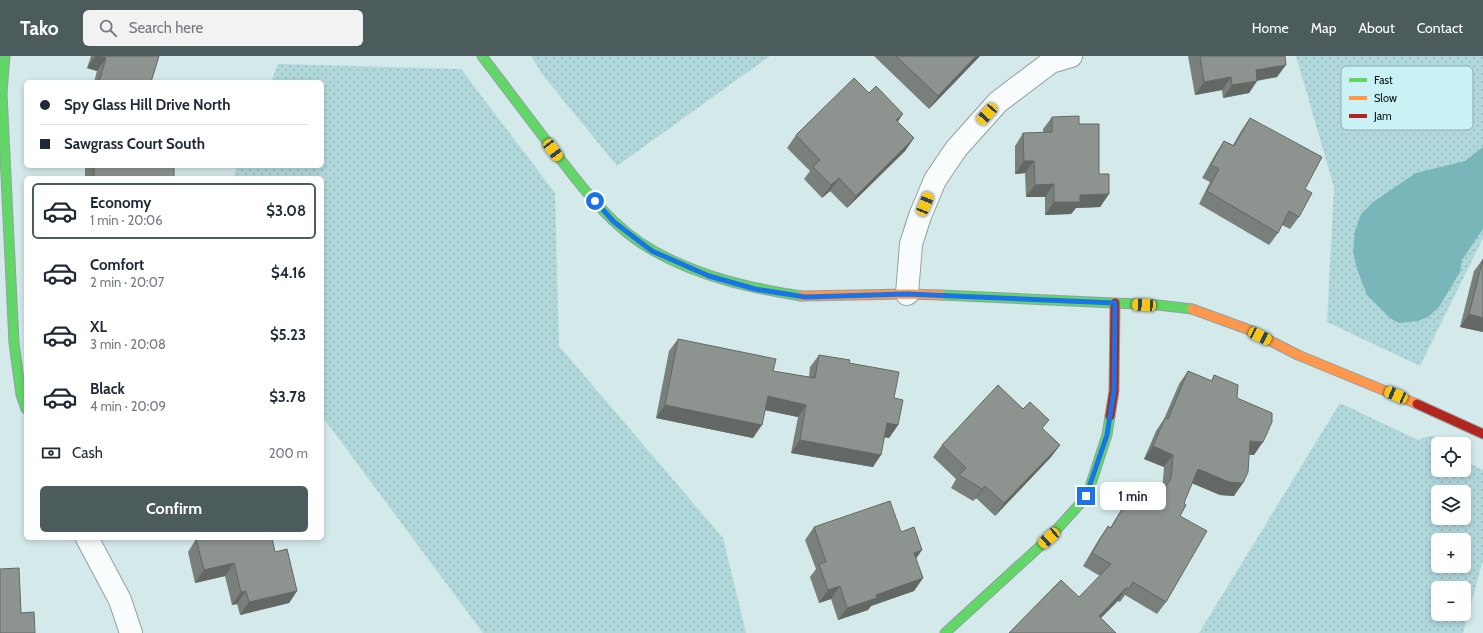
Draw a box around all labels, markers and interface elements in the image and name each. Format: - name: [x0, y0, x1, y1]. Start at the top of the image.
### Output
- search box: [83, 10, 363, 46]
- text: Tako: [20, 17, 59, 40]
- icon: search: [97, 17, 119, 39]
- text: Search here: [129, 19, 203, 37]
- text: Home: [1252, 19, 1289, 37]
- text: Map: [1311, 19, 1336, 37]
- text: About: [1358, 19, 1395, 37]
- text: Contact: [1417, 19, 1463, 37]
- legend: [1341, 66, 1473, 130]
- text: Fast: [1374, 73, 1393, 87]
- text: Slow: [1374, 91, 1397, 105]
- text: Spy Glass Hill Drive North: [64, 96, 230, 114]
- car: [975, 101, 999, 127]
- text: Jam: [1373, 109, 1392, 123]
- text: Sawgrass Court South: [64, 135, 205, 153]
- car: [541, 137, 565, 163]
- car: [915, 191, 935, 217]
- route start: [586, 192, 604, 210]
- icon: car: [42, 193, 78, 229]
- text: Economy: [90, 194, 151, 212]
- text: $3.08: [266, 202, 306, 220]
- text: 1 min · 20:06: [90, 212, 163, 228]
- icon: car: [42, 255, 78, 291]
- text: Comfort: [90, 256, 144, 274]
- text: $4.16: [271, 264, 306, 282]
- text: 2 min · 20:07: [90, 274, 164, 290]
- car: [1132, 298, 1156, 312]
- icon: car: [42, 317, 78, 353]
- text: XL: [90, 318, 107, 336]
- car: [1247, 325, 1273, 347]
- text: $5.23: [270, 326, 306, 344]
- text: 3 min · 20:08: [90, 336, 166, 352]
- icon: car: [42, 379, 78, 415]
- text: Black: [90, 380, 125, 398]
- car: [1383, 385, 1409, 405]
- text: $3.78: [269, 388, 306, 406]
- text: 4 min · 20:09: [90, 398, 166, 414]
- map controls: [1431, 437, 1471, 621]
- button: locate: [1431, 437, 1471, 477]
- icon: cash: [40, 442, 62, 464]
- text: Cash: [72, 444, 103, 462]
- text: 200 m: [269, 445, 308, 461]
- callout: 1 min: [1100, 482, 1166, 510]
- button: layers: [1431, 485, 1471, 525]
- button: Confirm: [40, 486, 308, 532]
- route end: [1077, 487, 1095, 505]
- text: 1 min: [1118, 488, 1148, 504]
- car: [1036, 526, 1062, 550]
- button: +: [1431, 533, 1471, 573]
- button: −: [1431, 581, 1471, 621]

